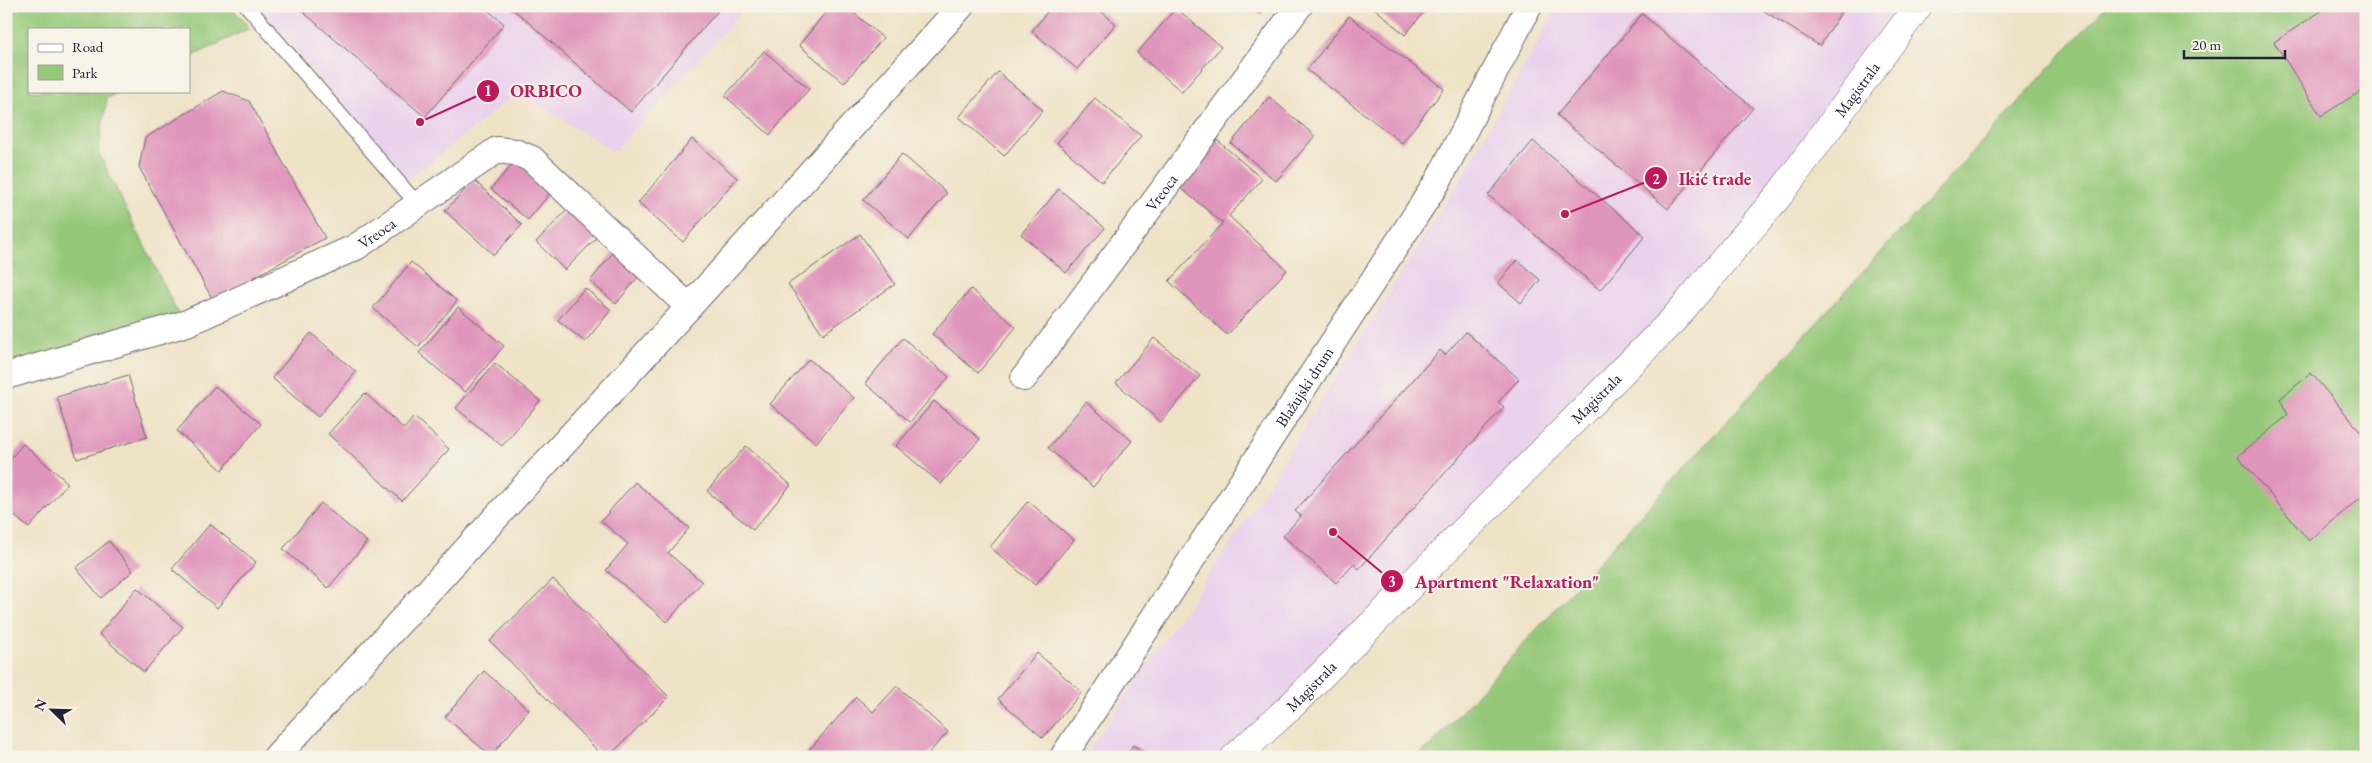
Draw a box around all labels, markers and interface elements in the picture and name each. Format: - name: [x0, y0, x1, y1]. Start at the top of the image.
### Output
- legend: [28, 28, 190, 92]
- scale bar: [2184, 28, 2286, 60]
- text: 20 m: [2192, 35, 2221, 54]
- text: Road: [72, 37, 104, 56]
- street label: Magistrala: [1830, 57, 1885, 121]
- text: Park: [72, 63, 99, 82]
- callout: ORBICO: [475, 74, 592, 107]
- text: ORBICO: [510, 79, 582, 102]
- text: 1: [484, 81, 492, 100]
- callout: Ikić trade: [1643, 162, 1761, 195]
- text: Ikić trade: [1679, 167, 1752, 190]
- street label: Vreoca: [1141, 169, 1183, 215]
- text: 2: [1652, 169, 1660, 188]
- street label: Vreoca: [354, 212, 400, 254]
- street label: Blažujski drum: [1271, 342, 1339, 431]
- street label: Magistrala: [1566, 368, 1626, 428]
- callout: Apartment "Relaxation": [1380, 565, 1609, 598]
- text: Apartment "Relaxation": [1414, 570, 1599, 593]
- text: 3: [1388, 572, 1396, 591]
- street label: Magistrala: [1281, 656, 1341, 716]
- north arrow: [28, 686, 78, 736]
- text: N: [30, 696, 51, 714]

